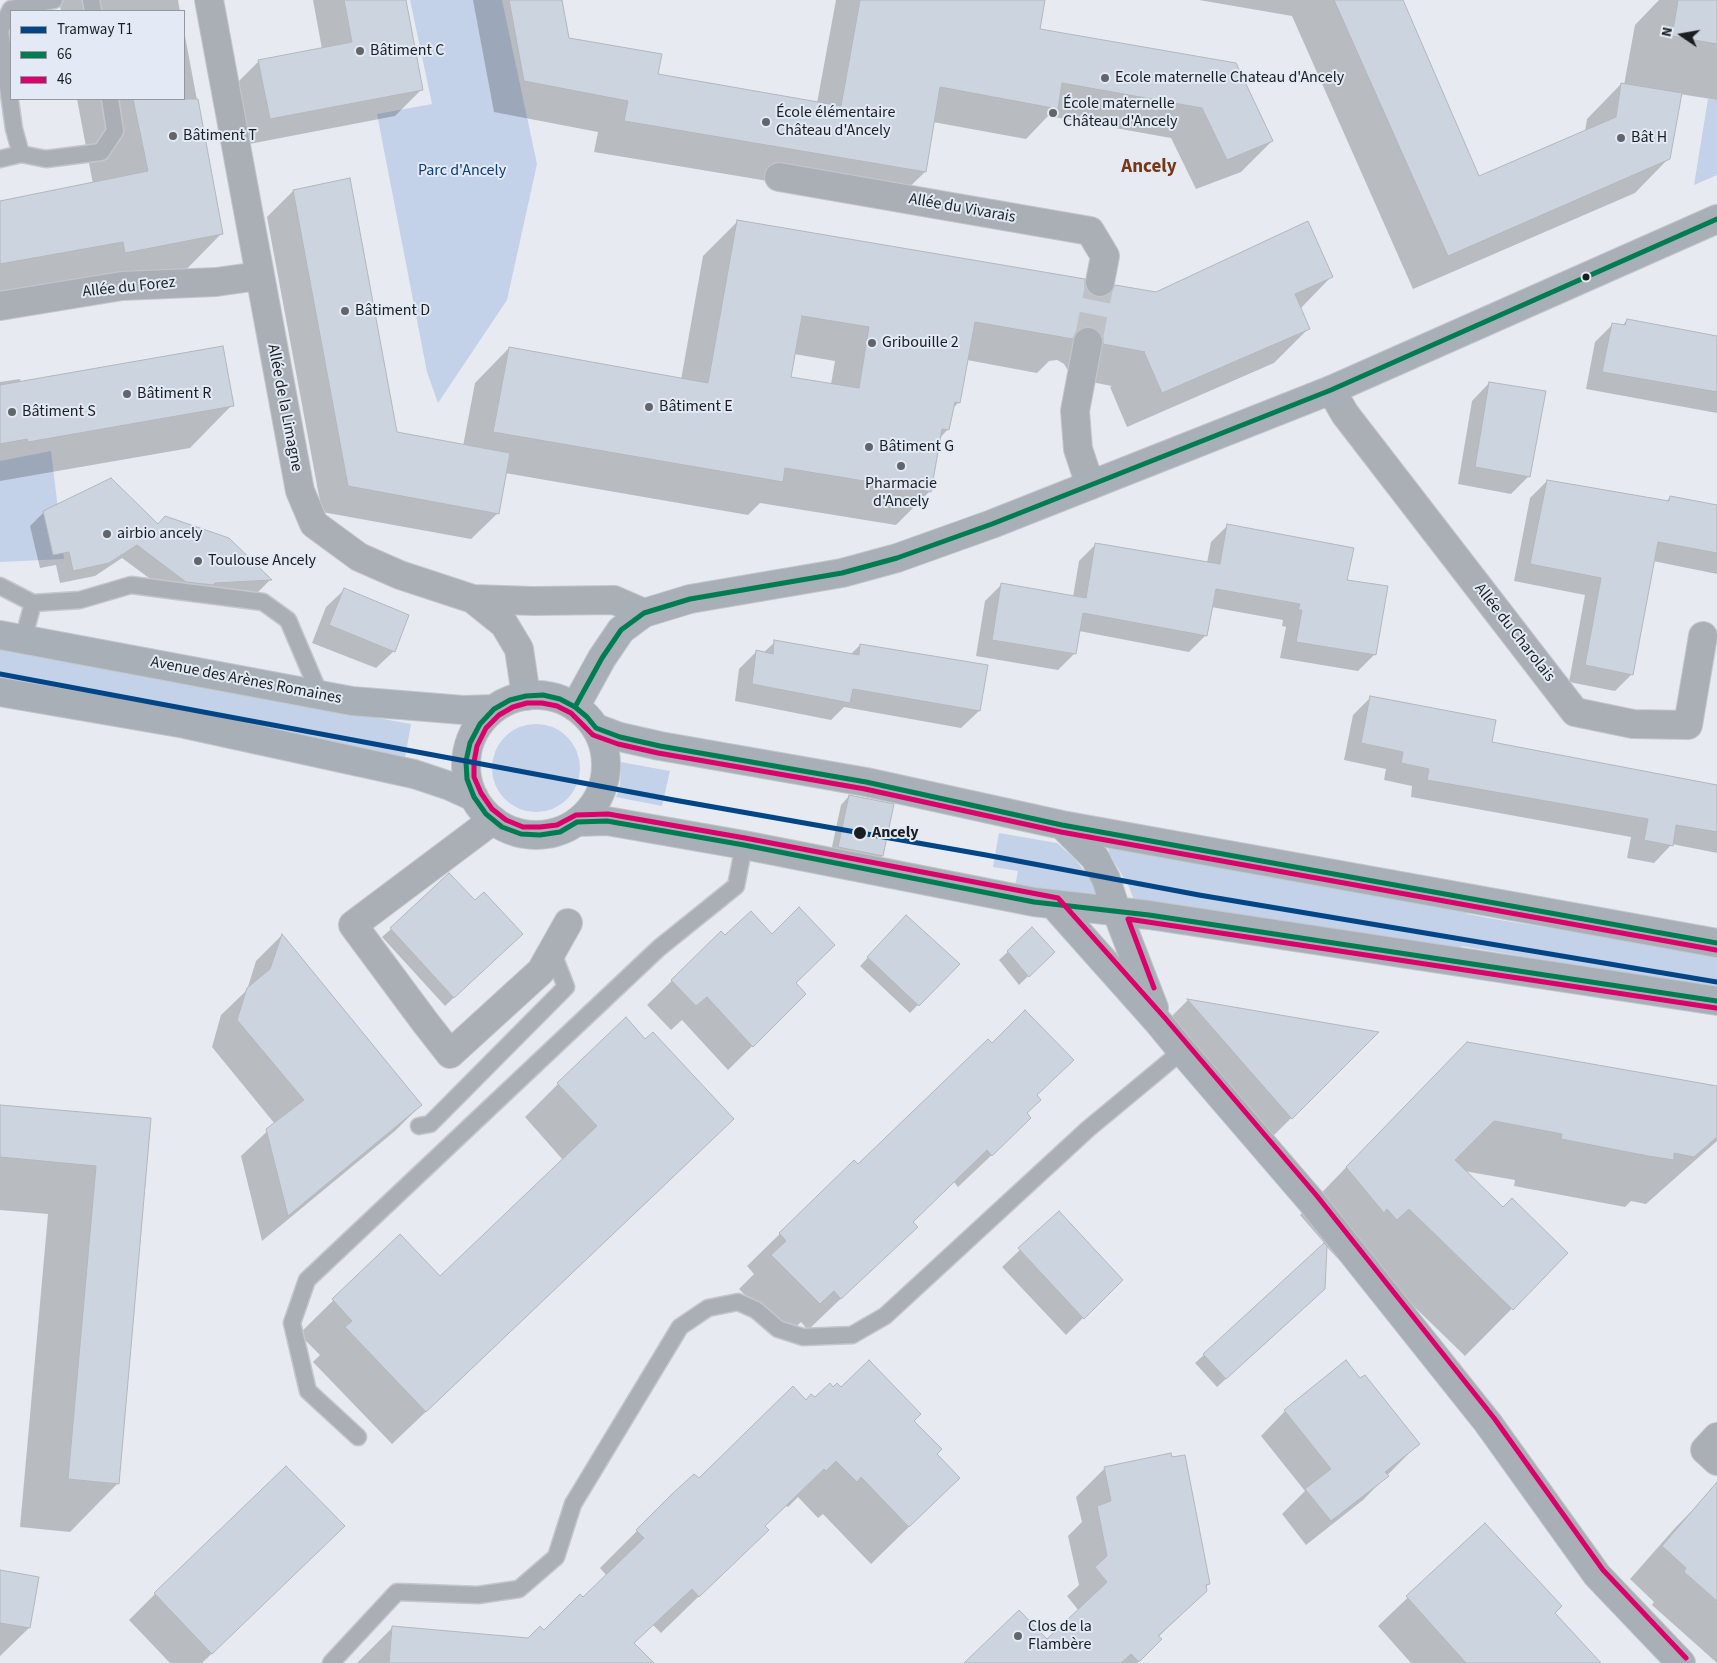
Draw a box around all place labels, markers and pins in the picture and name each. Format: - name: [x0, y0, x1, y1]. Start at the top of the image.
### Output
- place label: Bâtiment C: [370, 41, 444, 61]
- marker: Bâtiment C: [354, 45, 366, 57]
- place label: Ecole maternelle Chateau d'Ancely: [1115, 68, 1344, 88]
- marker: Ecole maternelle Chateau d'Ancely: [1099, 72, 1111, 84]
- place label: École maternelle Château d'Ancely: [1063, 94, 1177, 132]
- place label: École élémentaire Château d'Ancely: [776, 103, 895, 141]
- marker: École maternelle Château d'Ancely: [1047, 107, 1059, 119]
- marker: École élémentaire Château d'Ancely: [760, 116, 772, 128]
- place label: Bâtiment T: [183, 126, 257, 146]
- place label: Bât H: [1631, 128, 1667, 148]
- marker: Bâtiment T: [167, 130, 179, 142]
- marker: Bât H: [1615, 132, 1627, 144]
- unlabelled marker: [1581, 272, 1591, 282]
- place label: Bâtiment D: [355, 301, 430, 321]
- marker: Bâtiment D: [339, 305, 351, 317]
- place label: Gribouille 2: [882, 333, 959, 353]
- marker: Gribouille 2: [866, 337, 878, 349]
- place label: Bâtiment R: [137, 384, 211, 404]
- marker: Bâtiment R: [121, 388, 133, 400]
- place label: Bâtiment E: [659, 397, 733, 417]
- marker: Bâtiment E: [643, 401, 655, 413]
- place label: Bâtiment S: [22, 402, 96, 422]
- marker: Bâtiment S: [6, 406, 18, 418]
- place label: Bâtiment G: [879, 437, 954, 457]
- marker: Bâtiment G: [863, 441, 875, 453]
- marker: Pharmacie d'Ancely: [895, 460, 907, 472]
- place label: Pharmacie d'Ancely: [865, 474, 937, 512]
- place label: airbio ancely: [117, 524, 202, 544]
- marker: airbio ancely: [101, 528, 113, 540]
- place label: Toulouse Ancely: [208, 551, 316, 571]
- marker: Toulouse Ancely: [192, 555, 204, 567]
- place label: Ancely: [872, 823, 919, 843]
- marker: Ancely: [852, 825, 868, 841]
- place label: Clos de la Flambère: [1028, 1617, 1092, 1655]
- marker: Clos de la Flambère: [1012, 1630, 1024, 1642]

